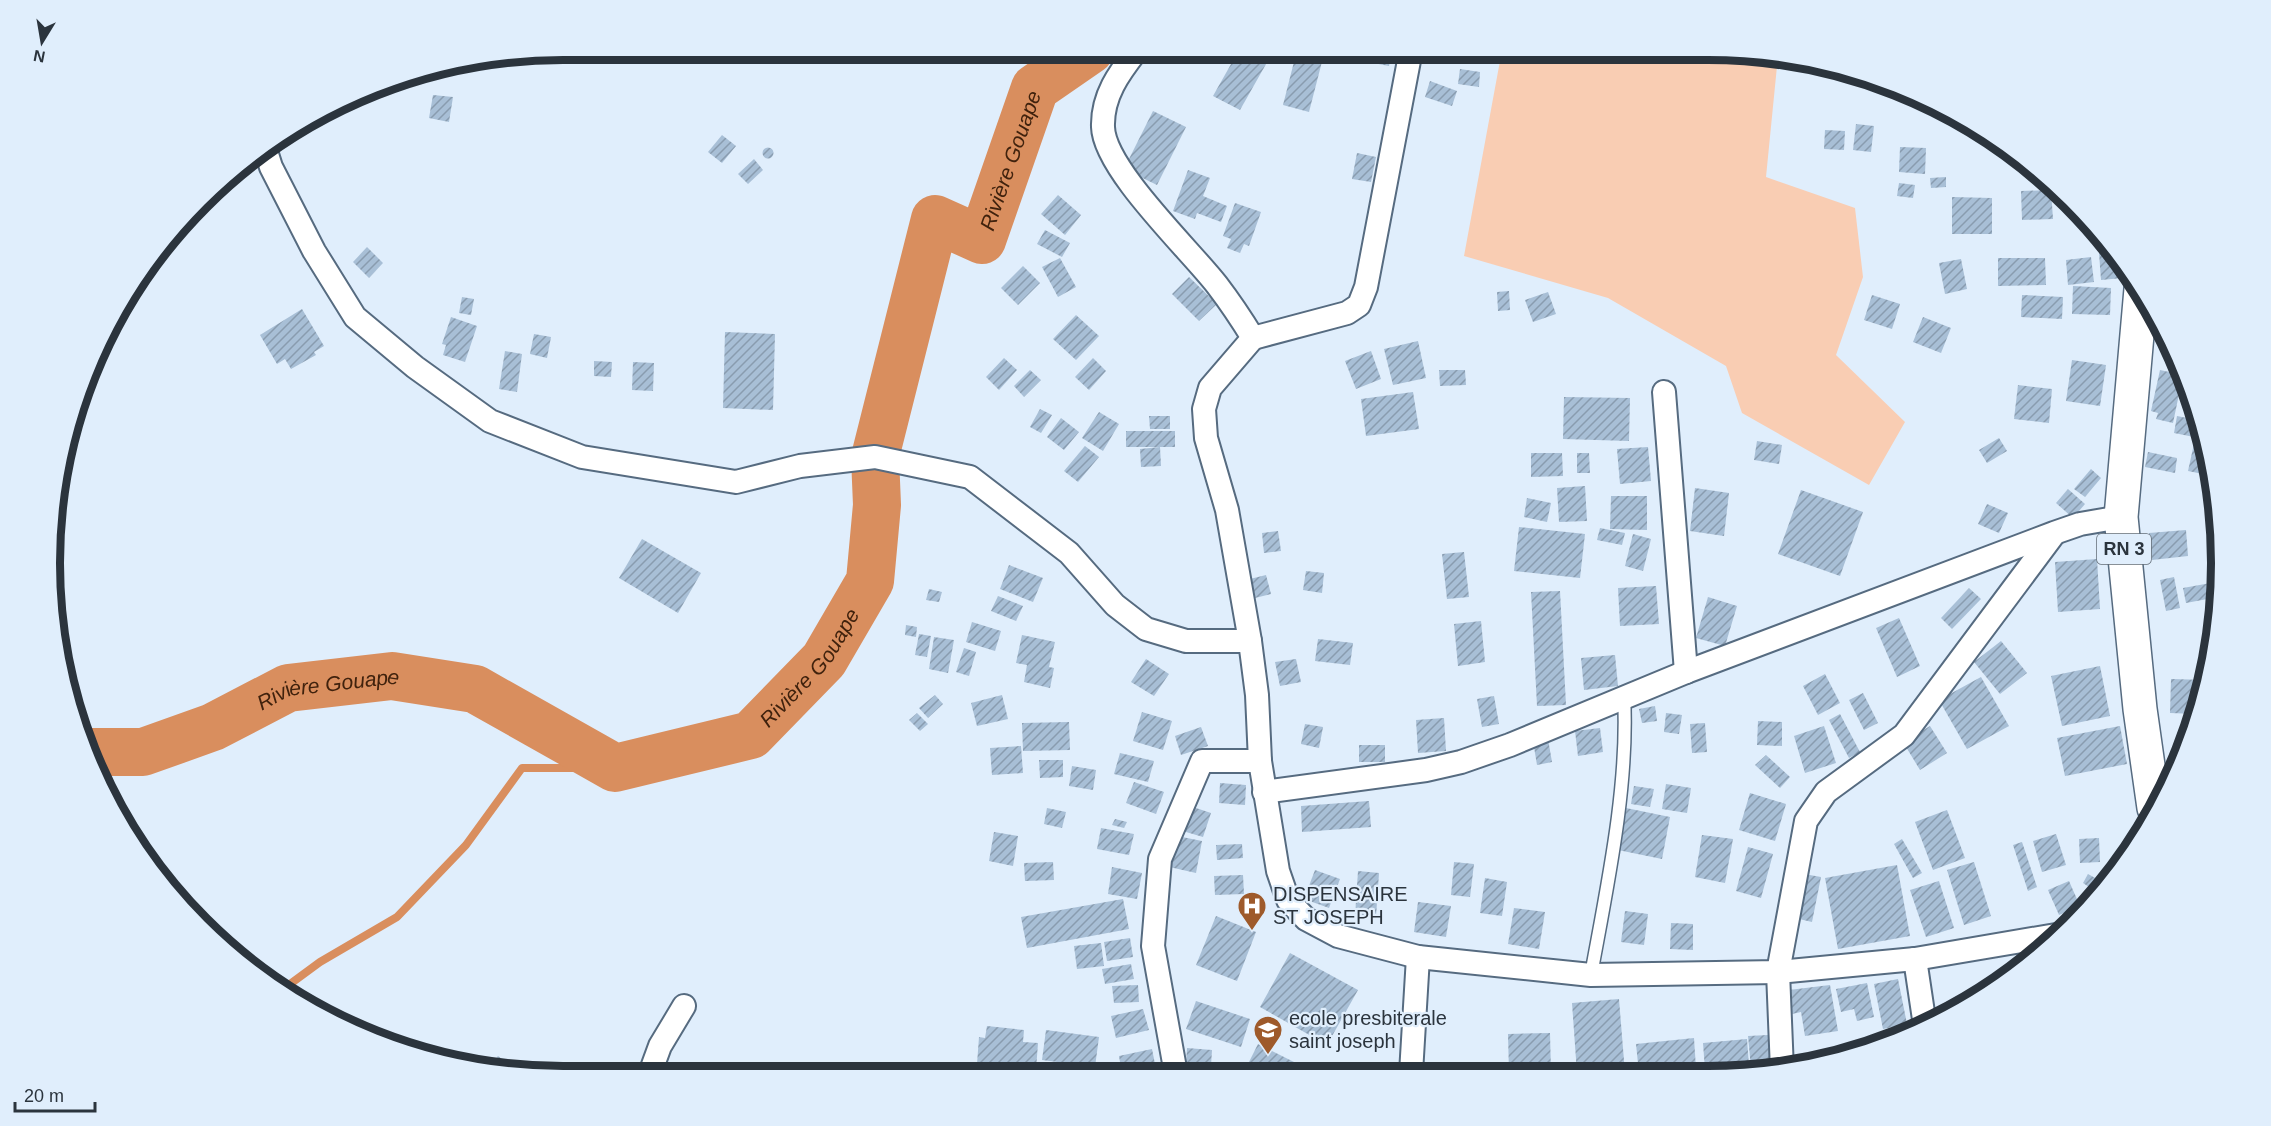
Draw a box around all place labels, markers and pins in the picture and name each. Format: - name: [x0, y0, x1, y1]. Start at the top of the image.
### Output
- place label: DISPENSAIRE ST JOSEPH: [1273, 883, 1407, 928]
- hospital icon: DISPENSAIRE ST JOSEPH: [1236, 890, 1268, 932]
- place label: ecole presbiterale saint joseph: [1289, 1007, 1447, 1052]
- school or university icon: ecole presbiterale saint joseph: [1252, 1014, 1284, 1056]

